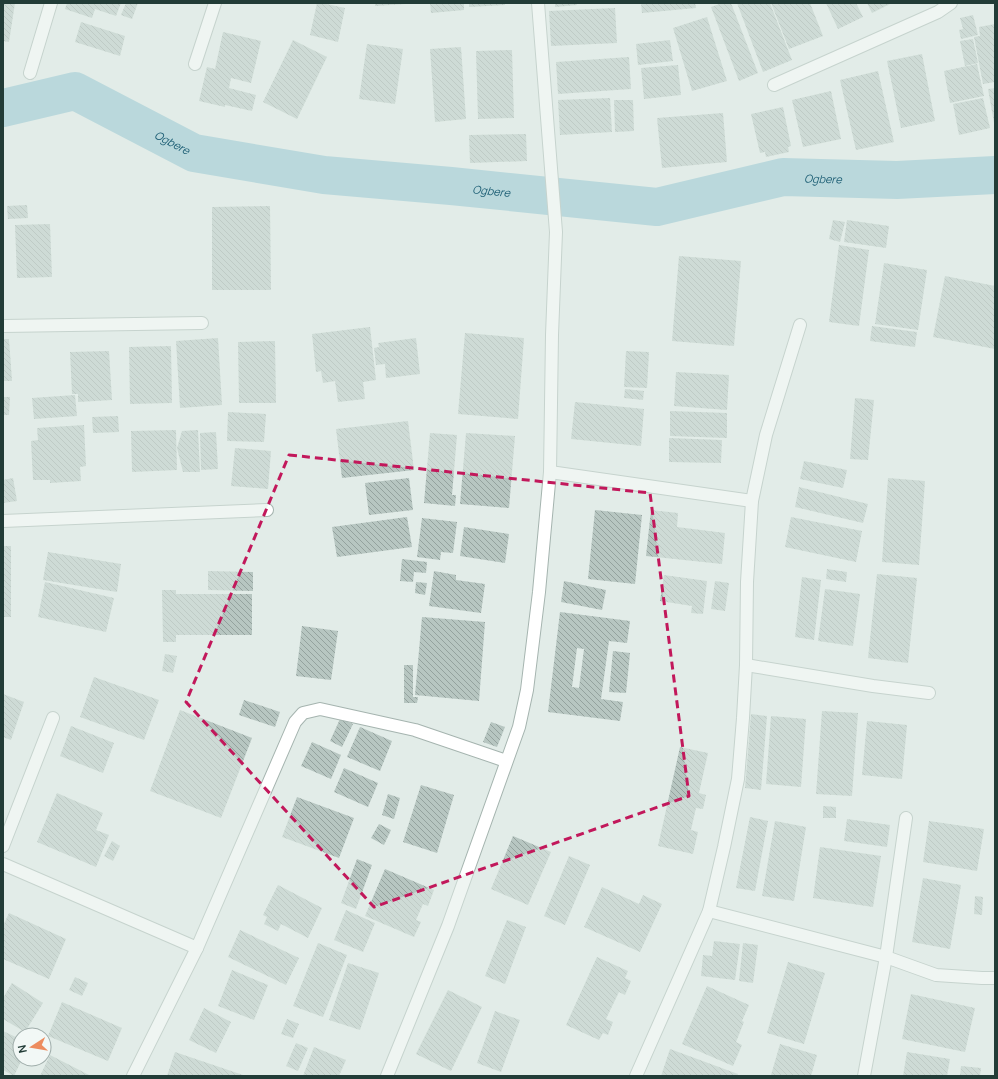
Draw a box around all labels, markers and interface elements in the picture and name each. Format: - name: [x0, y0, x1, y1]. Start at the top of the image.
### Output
- water label: Ogbere: [152, 126, 193, 157]
- water label: Ogbere: [804, 170, 843, 186]
- water label: Ogbere: [472, 181, 511, 200]
- north arrow: [12, 1027, 52, 1067]
- text: N: [14, 1044, 30, 1055]

